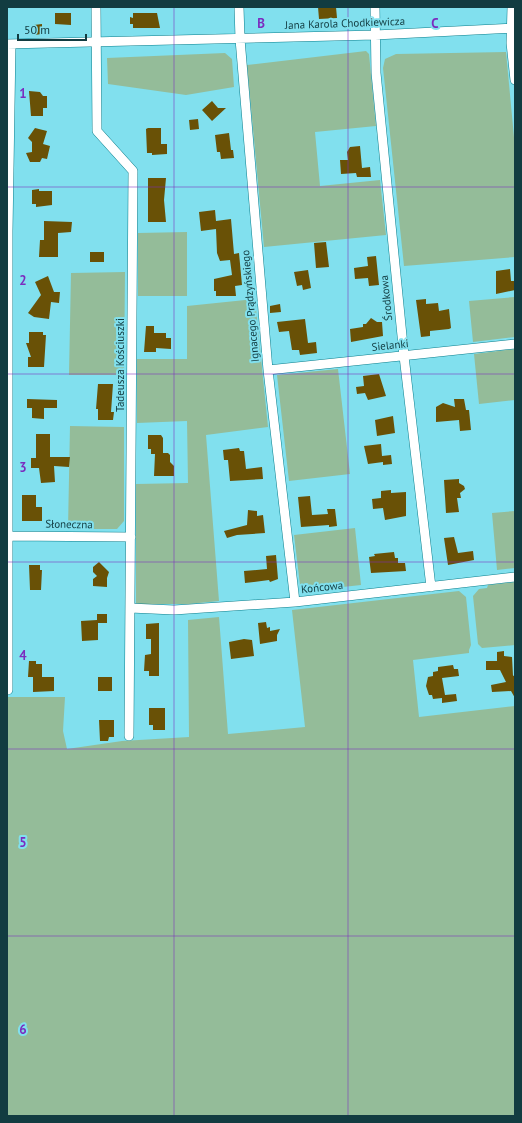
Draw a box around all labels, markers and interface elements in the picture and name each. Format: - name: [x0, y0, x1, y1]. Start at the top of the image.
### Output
- street label: Jana Karola Chodkiewicza: [284, 14, 405, 32]
- text: B: [257, 15, 265, 32]
- text: C: [431, 15, 439, 32]
- scale bar: [18, 16, 86, 42]
- text: 50 m: [24, 22, 50, 37]
- text: 1: [19, 85, 27, 102]
- street label: Ignacego Prądzyńskiego: [238, 249, 262, 363]
- text: 2: [19, 272, 27, 289]
- street label: Środkowa: [377, 274, 395, 322]
- street label: Tadeusza Kościuszki: [113, 318, 127, 412]
- street label: Sielanki: [371, 336, 409, 354]
- text: 3: [19, 459, 27, 476]
- street label: Słoneczna: [45, 517, 93, 531]
- street label: Końcowa: [300, 578, 344, 596]
- text: 4: [19, 647, 27, 664]
- text: 5: [19, 834, 27, 851]
- text: 6: [19, 1021, 27, 1038]

